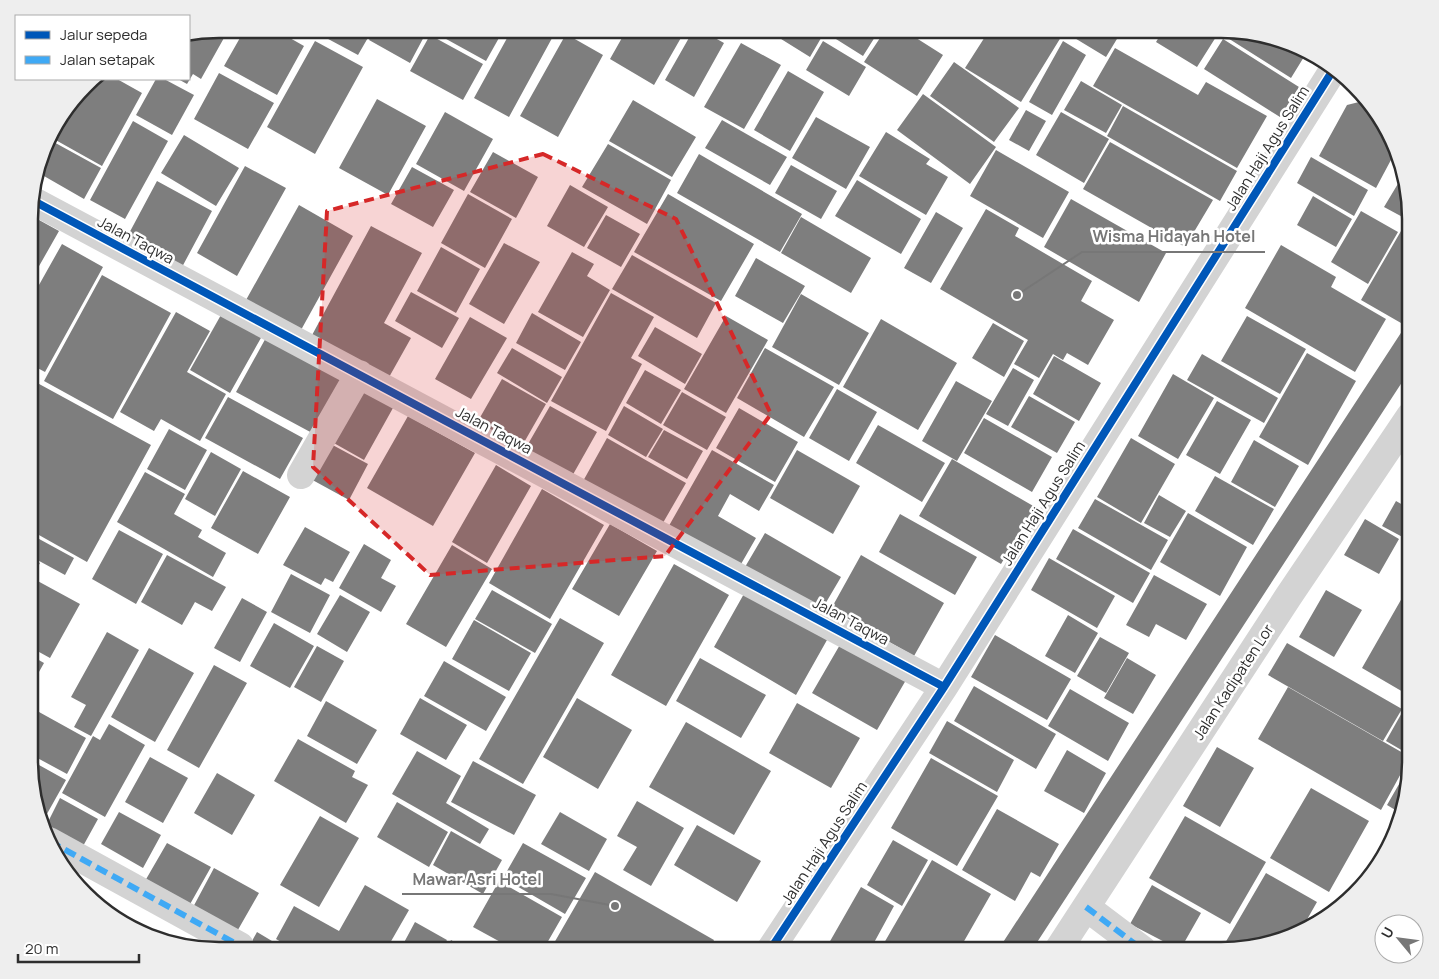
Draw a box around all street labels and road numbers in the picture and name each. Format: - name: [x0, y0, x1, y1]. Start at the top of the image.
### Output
- street label: Jalan Haji Agus Salim: [1220, 82, 1314, 214]
- street label: Jalan Taqwa: [94, 211, 178, 269]
- street label: Jalan Taqwa: [452, 401, 536, 459]
- street label: Jalan Haji Agus Salim: [996, 437, 1090, 569]
- street label: Jalan Taqwa: [809, 592, 893, 650]
- street label: Jalan Kadipaten Lor: [1188, 620, 1279, 744]
- street label: Jalan Haji Agus Salim: [776, 777, 872, 909]

